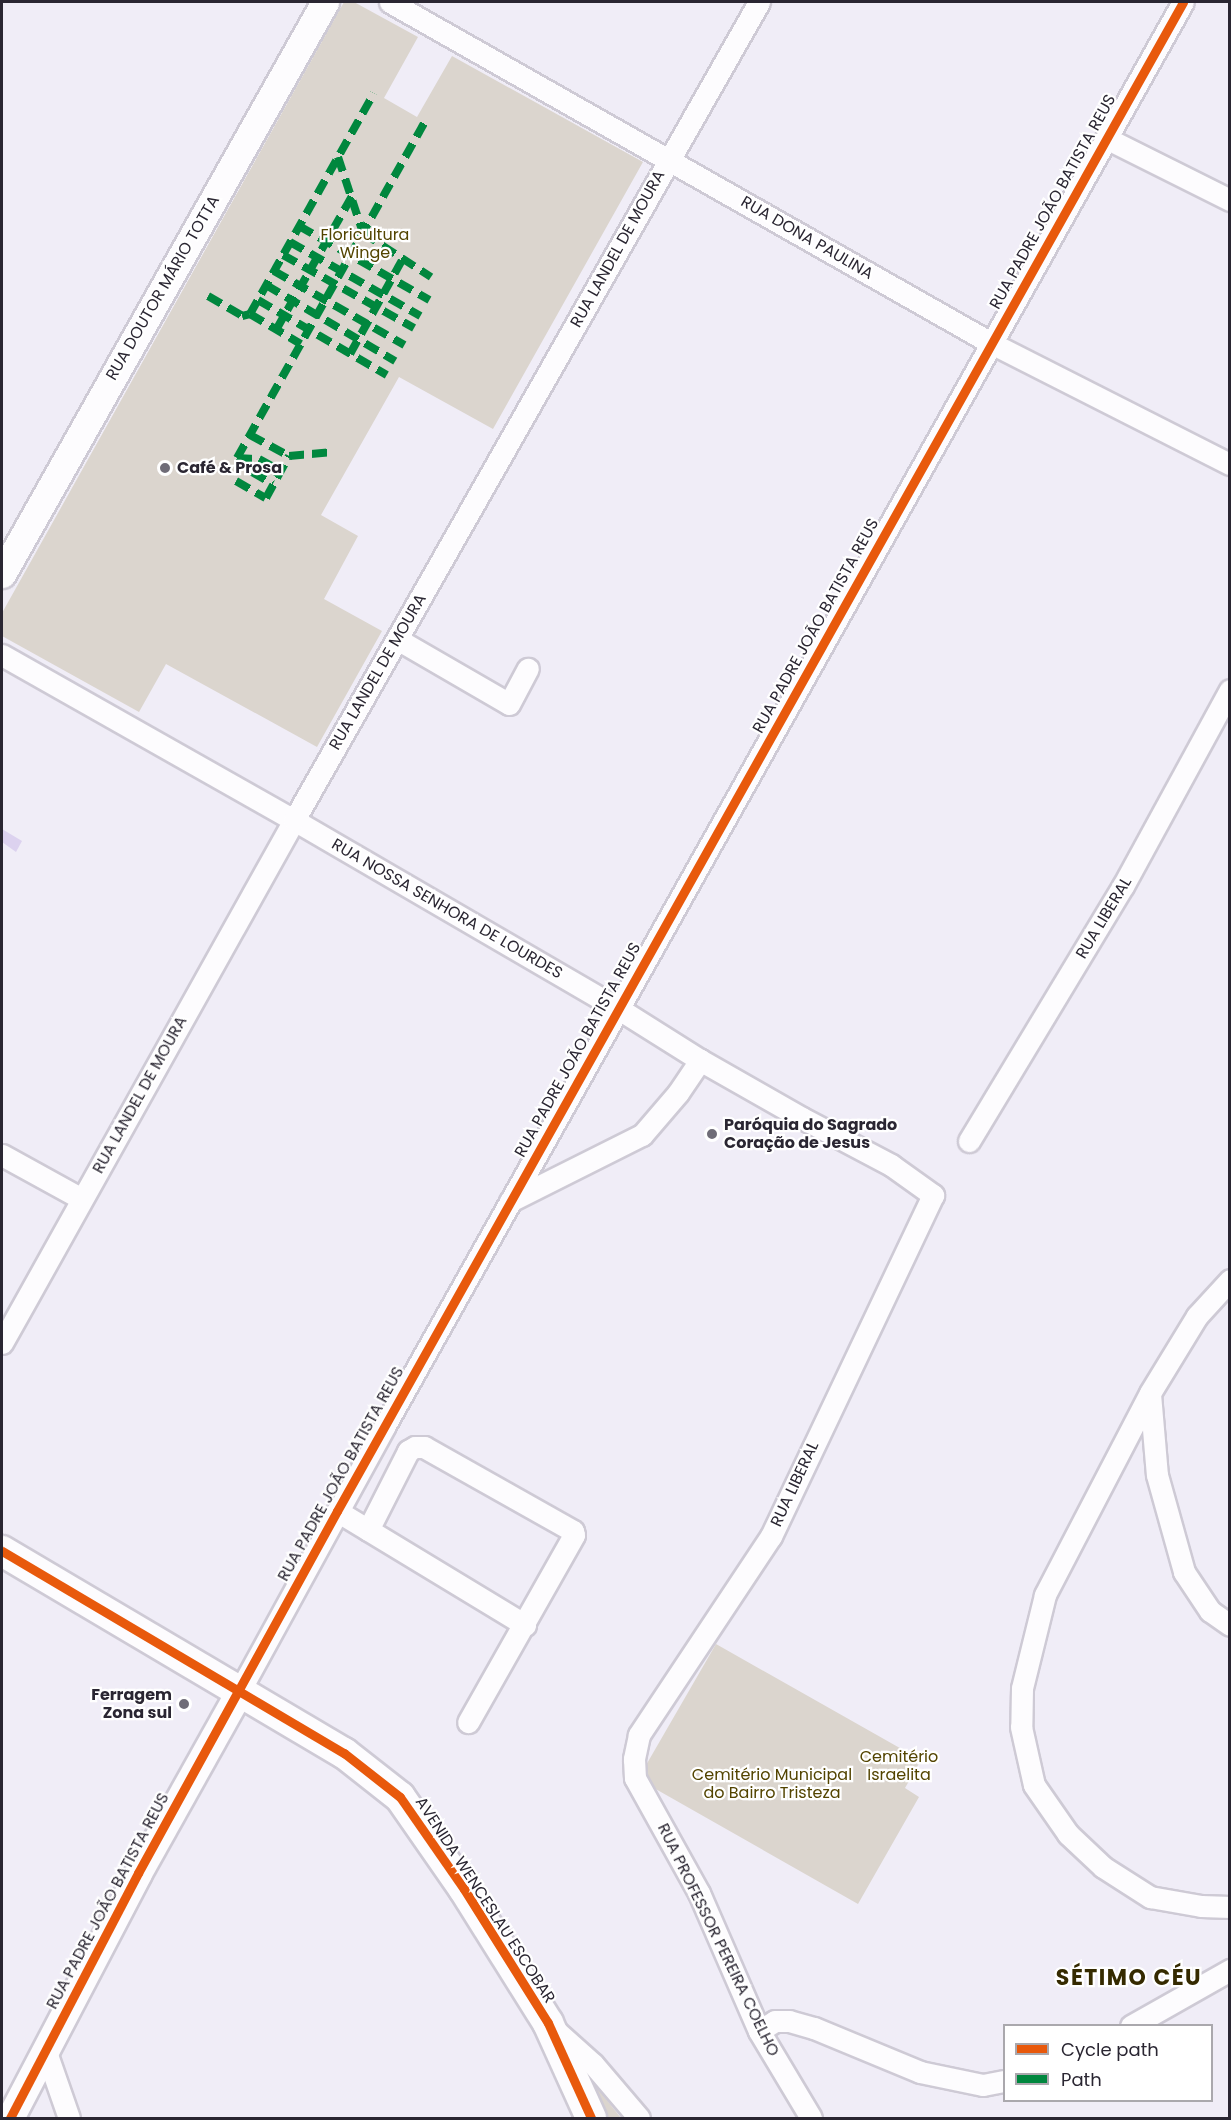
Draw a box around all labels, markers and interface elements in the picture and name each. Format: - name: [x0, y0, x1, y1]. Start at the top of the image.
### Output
- street label: RUA PADRE JOÃO BATISTA REUS: [986, 91, 1120, 313]
- street label: RUA LANDEL DE MOURA: [567, 167, 669, 331]
- street label: RUA DOUTOR MÁRIO TOTTA: [102, 192, 224, 384]
- street label: RUA DONA PAULINA: [737, 192, 877, 284]
- park label: Floricultura Winge: [321, 225, 409, 263]
- place label: Café & Prosa: [177, 458, 282, 478]
- marker: Café & Prosa: [158, 461, 172, 475]
- street label: RUA PADRE JOÃO BATISTA REUS: [749, 515, 883, 737]
- street label: RUA LANDEL DE MOURA: [326, 591, 430, 753]
- street label: RUA NOSSA SENHORA DE LOURDES: [328, 835, 566, 983]
- street label: RUA LIBERAL: [1072, 874, 1136, 962]
- street label: RUA PADRE JOÃO BATISTA REUS: [511, 939, 645, 1161]
- street label: RUA LANDEL DE MOURA: [89, 1013, 191, 1177]
- place label: Paróquia do Sagrado Coração de Jesus: [724, 1115, 897, 1153]
- marker: Paróquia do Sagrado Coração de Jesus: [705, 1127, 719, 1141]
- street label: RUA PADRE JOÃO BATISTA REUS: [274, 1363, 408, 1585]
- street label: RUA LIBERAL: [767, 1438, 823, 1530]
- place label: Ferragem Zona sul: [91, 1685, 172, 1723]
- marker: Ferragem Zona sul: [177, 1697, 191, 1711]
- park label: Cemitério Israelita: [860, 1747, 938, 1785]
- park label: Cemitério Municipal do Bairro Tristeza: [692, 1765, 852, 1803]
- street label: RUA PADRE JOÃO BATISTA REUS: [43, 1790, 173, 2012]
- street label: AVENIDA WENCESLAU ESCOBAR: [411, 1793, 559, 2007]
- street label: RUA PROFESSOR PEREIRA COELHO: [653, 1820, 783, 2060]
- district label: SÉTIMO CÉU: [1056, 1965, 1202, 1991]
- legend: [1003, 2024, 1213, 2102]
- text: Cycle path: [1061, 2037, 1159, 2062]
- text: Path: [1061, 2067, 1102, 2092]

